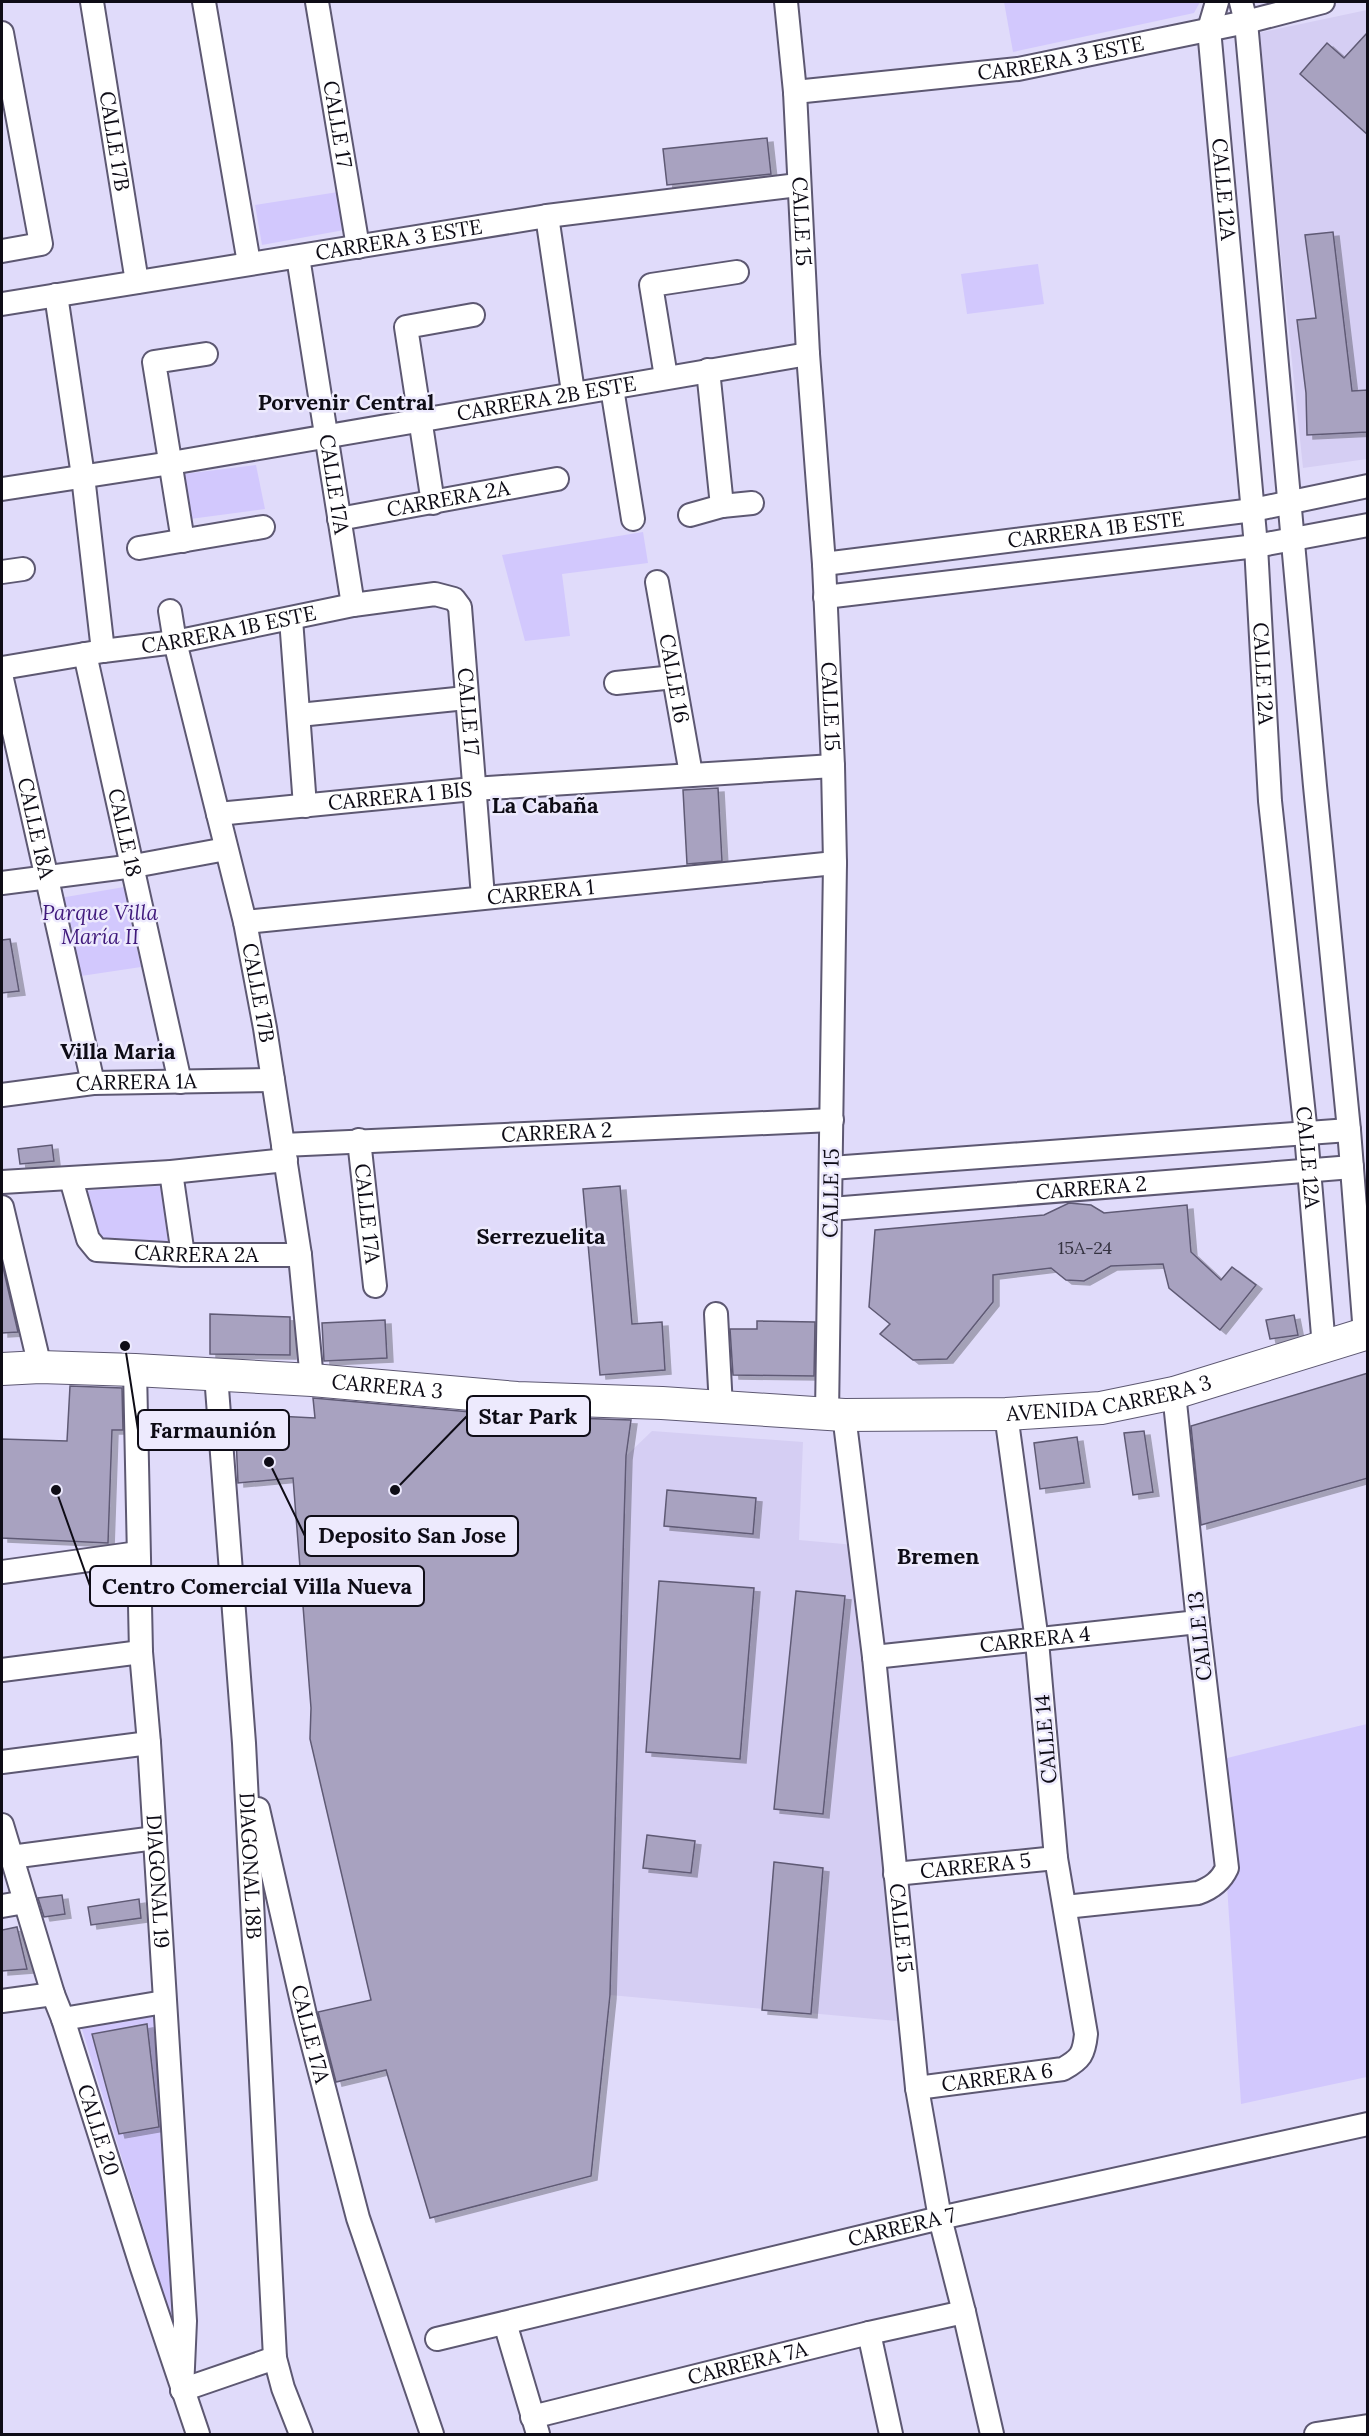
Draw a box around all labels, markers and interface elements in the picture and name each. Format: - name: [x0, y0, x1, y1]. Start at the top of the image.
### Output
- street label: CARRERA 3 ESTE: [976, 29, 1146, 86]
- street label: CALLE 17: [317, 79, 359, 170]
- street label: CALLE 17B: [94, 89, 136, 193]
- street label: CALLE 12A: [1206, 137, 1242, 242]
- street label: CALLE 15: [786, 176, 818, 267]
- street label: CARRERA 3 ESTE: [313, 213, 484, 266]
- street label: CARRERA 2B ESTE: [455, 370, 638, 427]
- district label: Porvenir Central: [258, 388, 434, 416]
- street label: CALLE 17A: [313, 432, 356, 537]
- street label: CARRERA 2A: [384, 474, 513, 523]
- street label: CARRERA 1B ESTE: [1006, 505, 1186, 554]
- street label: CARRERA 1B ESTE: [140, 599, 319, 659]
- street label: CALLE 12A: [1247, 622, 1280, 726]
- street label: CALLE 16: [653, 632, 696, 725]
- street label: CALLE 15: [815, 661, 846, 752]
- street label: CALLE 17: [452, 667, 486, 757]
- street label: CALLE 18A: [12, 775, 61, 882]
- street label: CARRERA 1 BIS: [327, 775, 474, 816]
- street label: CALLE 18: [102, 786, 148, 879]
- district label: La Cabaña: [492, 791, 599, 819]
- street label: CARRERA 1: [486, 873, 595, 911]
- park label: Parque Villa María II: [42, 899, 159, 950]
- street label: CALLE 17B: [236, 941, 281, 1044]
- district label: Villa Maria: [60, 1037, 176, 1065]
- street label: CARRERA 1A: [74, 1067, 198, 1098]
- street label: CALLE 12A: [1290, 1105, 1326, 1210]
- street label: CARRERA 2: [500, 1116, 613, 1148]
- street label: CALLE 15: [816, 1148, 845, 1238]
- street label: CALLE 17A: [349, 1162, 387, 1266]
- street label: CARRERA 2: [1035, 1170, 1148, 1205]
- district label: Serrezuelita: [476, 1222, 606, 1250]
- house number: 15A-24: [1058, 1236, 1113, 1259]
- street label: CARRERA 2A: [133, 1238, 259, 1268]
- street label: CARRERA 3: [331, 1368, 444, 1404]
- street label: AVENIDA CARRERA 3: [1005, 1368, 1215, 1427]
- callout: Star Park: [467, 1396, 590, 1436]
- text: Star Park: [479, 1402, 577, 1430]
- callout: Farmaunión: [138, 1410, 289, 1450]
- text: Farmaunión: [150, 1416, 276, 1444]
- callout: Deposito San Jose: [305, 1516, 518, 1556]
- text: Deposito San Jose: [318, 1521, 506, 1549]
- district label: Bremen: [897, 1542, 979, 1570]
- callout: Centro Comercial Villa Nueva: [90, 1566, 424, 1606]
- text: Centro Comercial Villa Nueva: [102, 1572, 412, 1600]
- street label: CALLE 13: [1181, 1590, 1218, 1682]
- street label: CARRERA 4: [978, 1620, 1092, 1659]
- street label: CALLE 14: [1028, 1693, 1063, 1785]
- street label: DIAGONAL 18B: [234, 1792, 268, 1940]
- street label: DIAGONAL 19: [140, 1813, 176, 1949]
- street label: CARRERA 5: [919, 1847, 1032, 1884]
- street label: CALLE 15: [884, 1882, 919, 1974]
- street label: CALLE 17A: [286, 1982, 336, 2087]
- street label: CARRERA 6: [940, 2056, 1055, 2098]
- street label: CALLE 20: [72, 2081, 126, 2179]
- street label: CARRERA 7: [845, 2201, 958, 2253]
- street label: CARRERA 7A: [685, 2335, 811, 2391]

